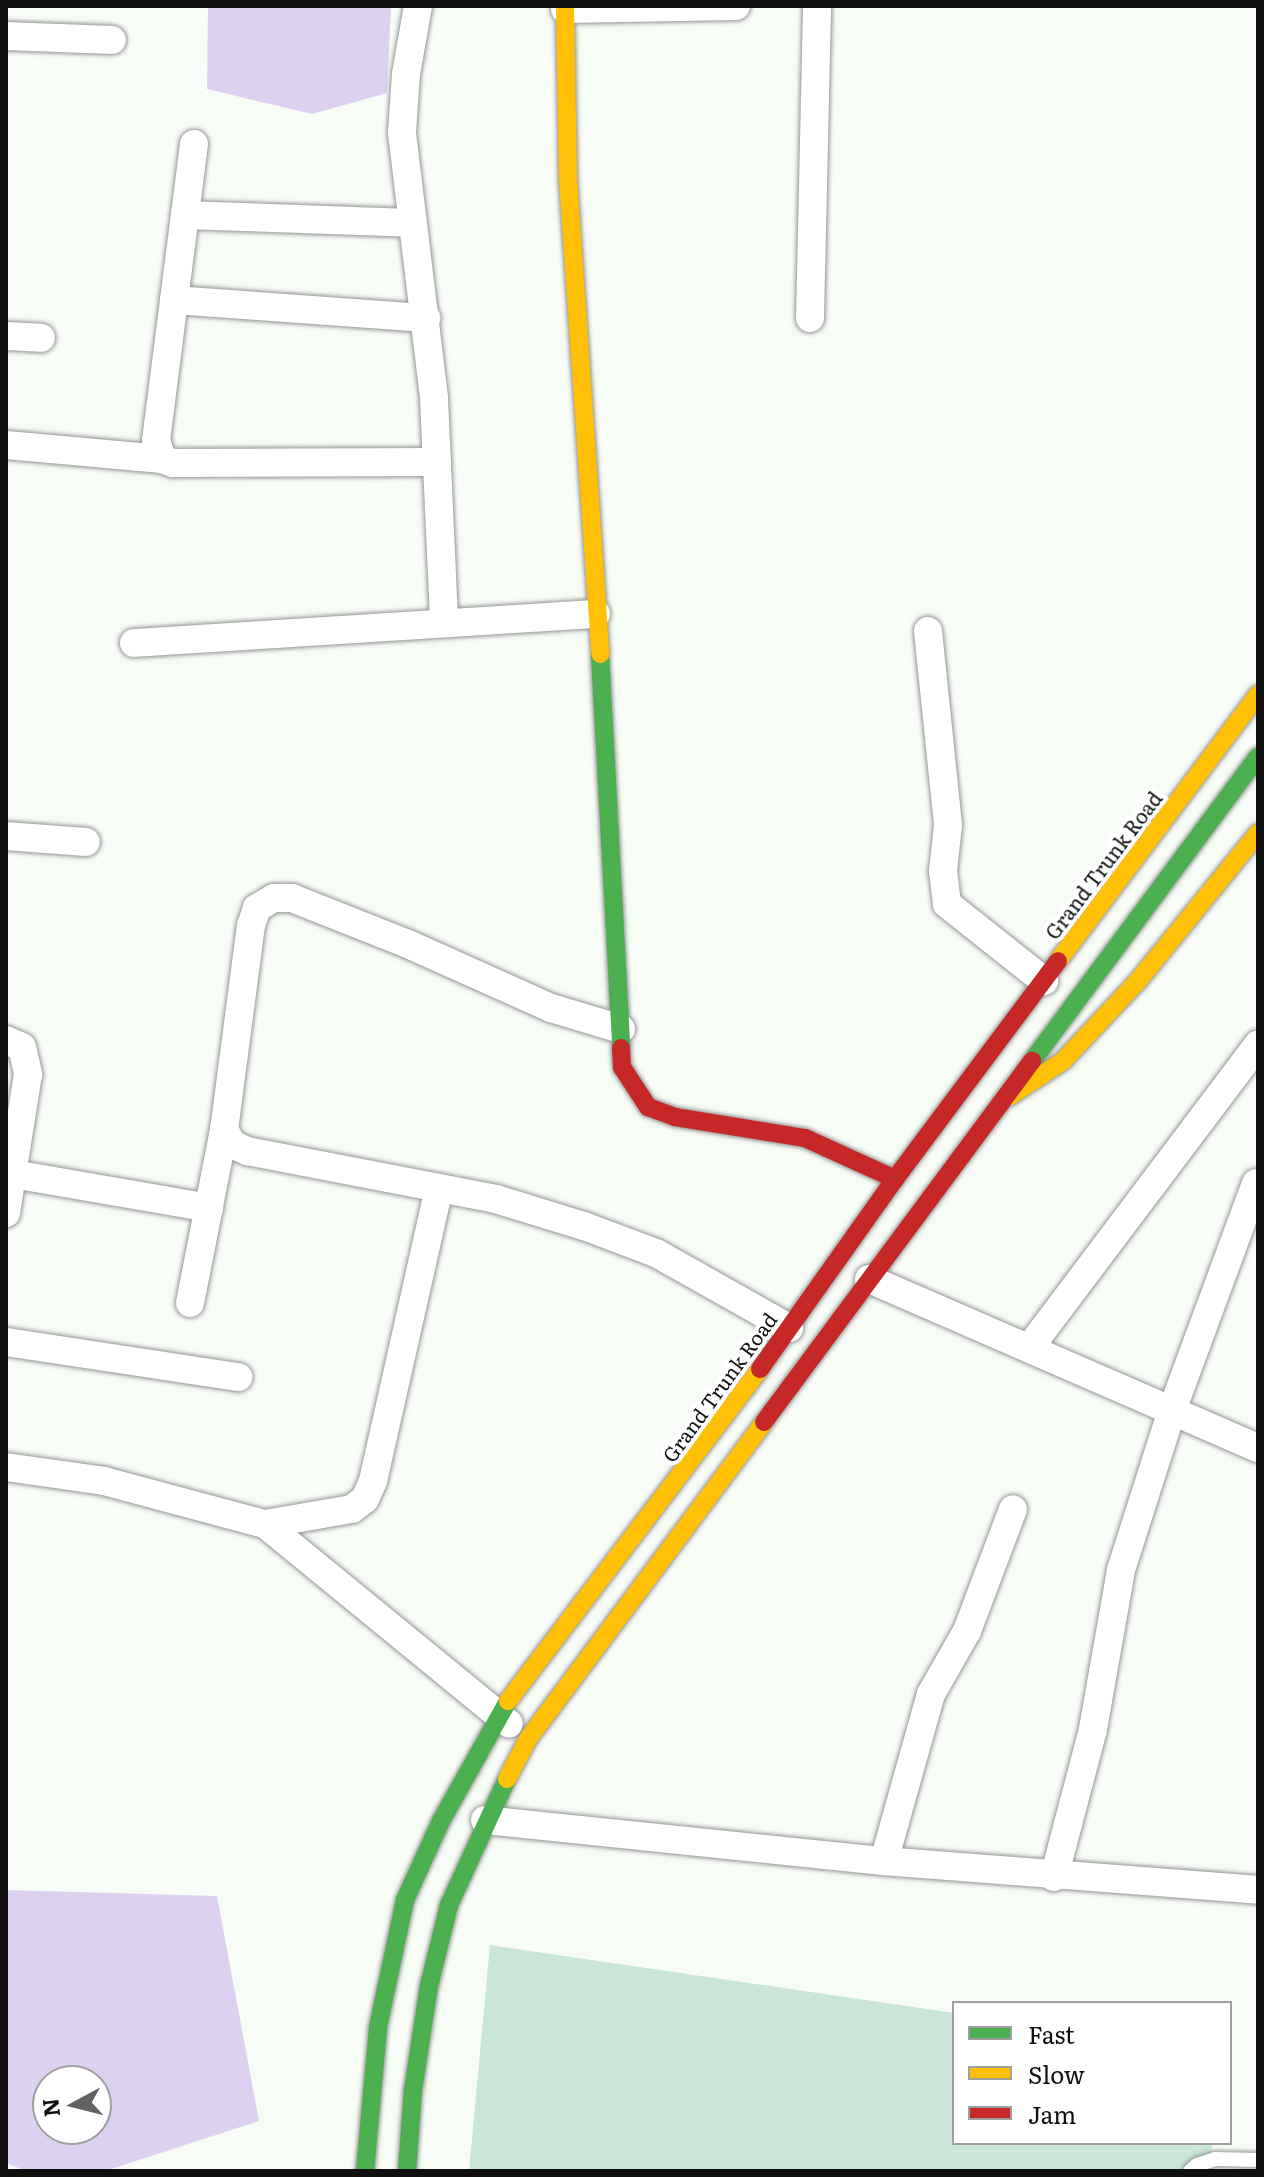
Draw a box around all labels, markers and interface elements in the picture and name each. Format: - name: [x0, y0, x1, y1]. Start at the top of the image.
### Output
- street label: Grand Trunk Road: [1040, 786, 1166, 944]
- street label: Grand Trunk Road: [657, 1308, 781, 1466]
- legend: [952, 2001, 1232, 2145]
- text: Fast: [1028, 2016, 1075, 2051]
- text: Slow: [1028, 2056, 1085, 2091]
- north arrow: [32, 2065, 112, 2145]
- text: Jam: [1028, 2096, 1076, 2131]
- text: N: [32, 2097, 67, 2119]

